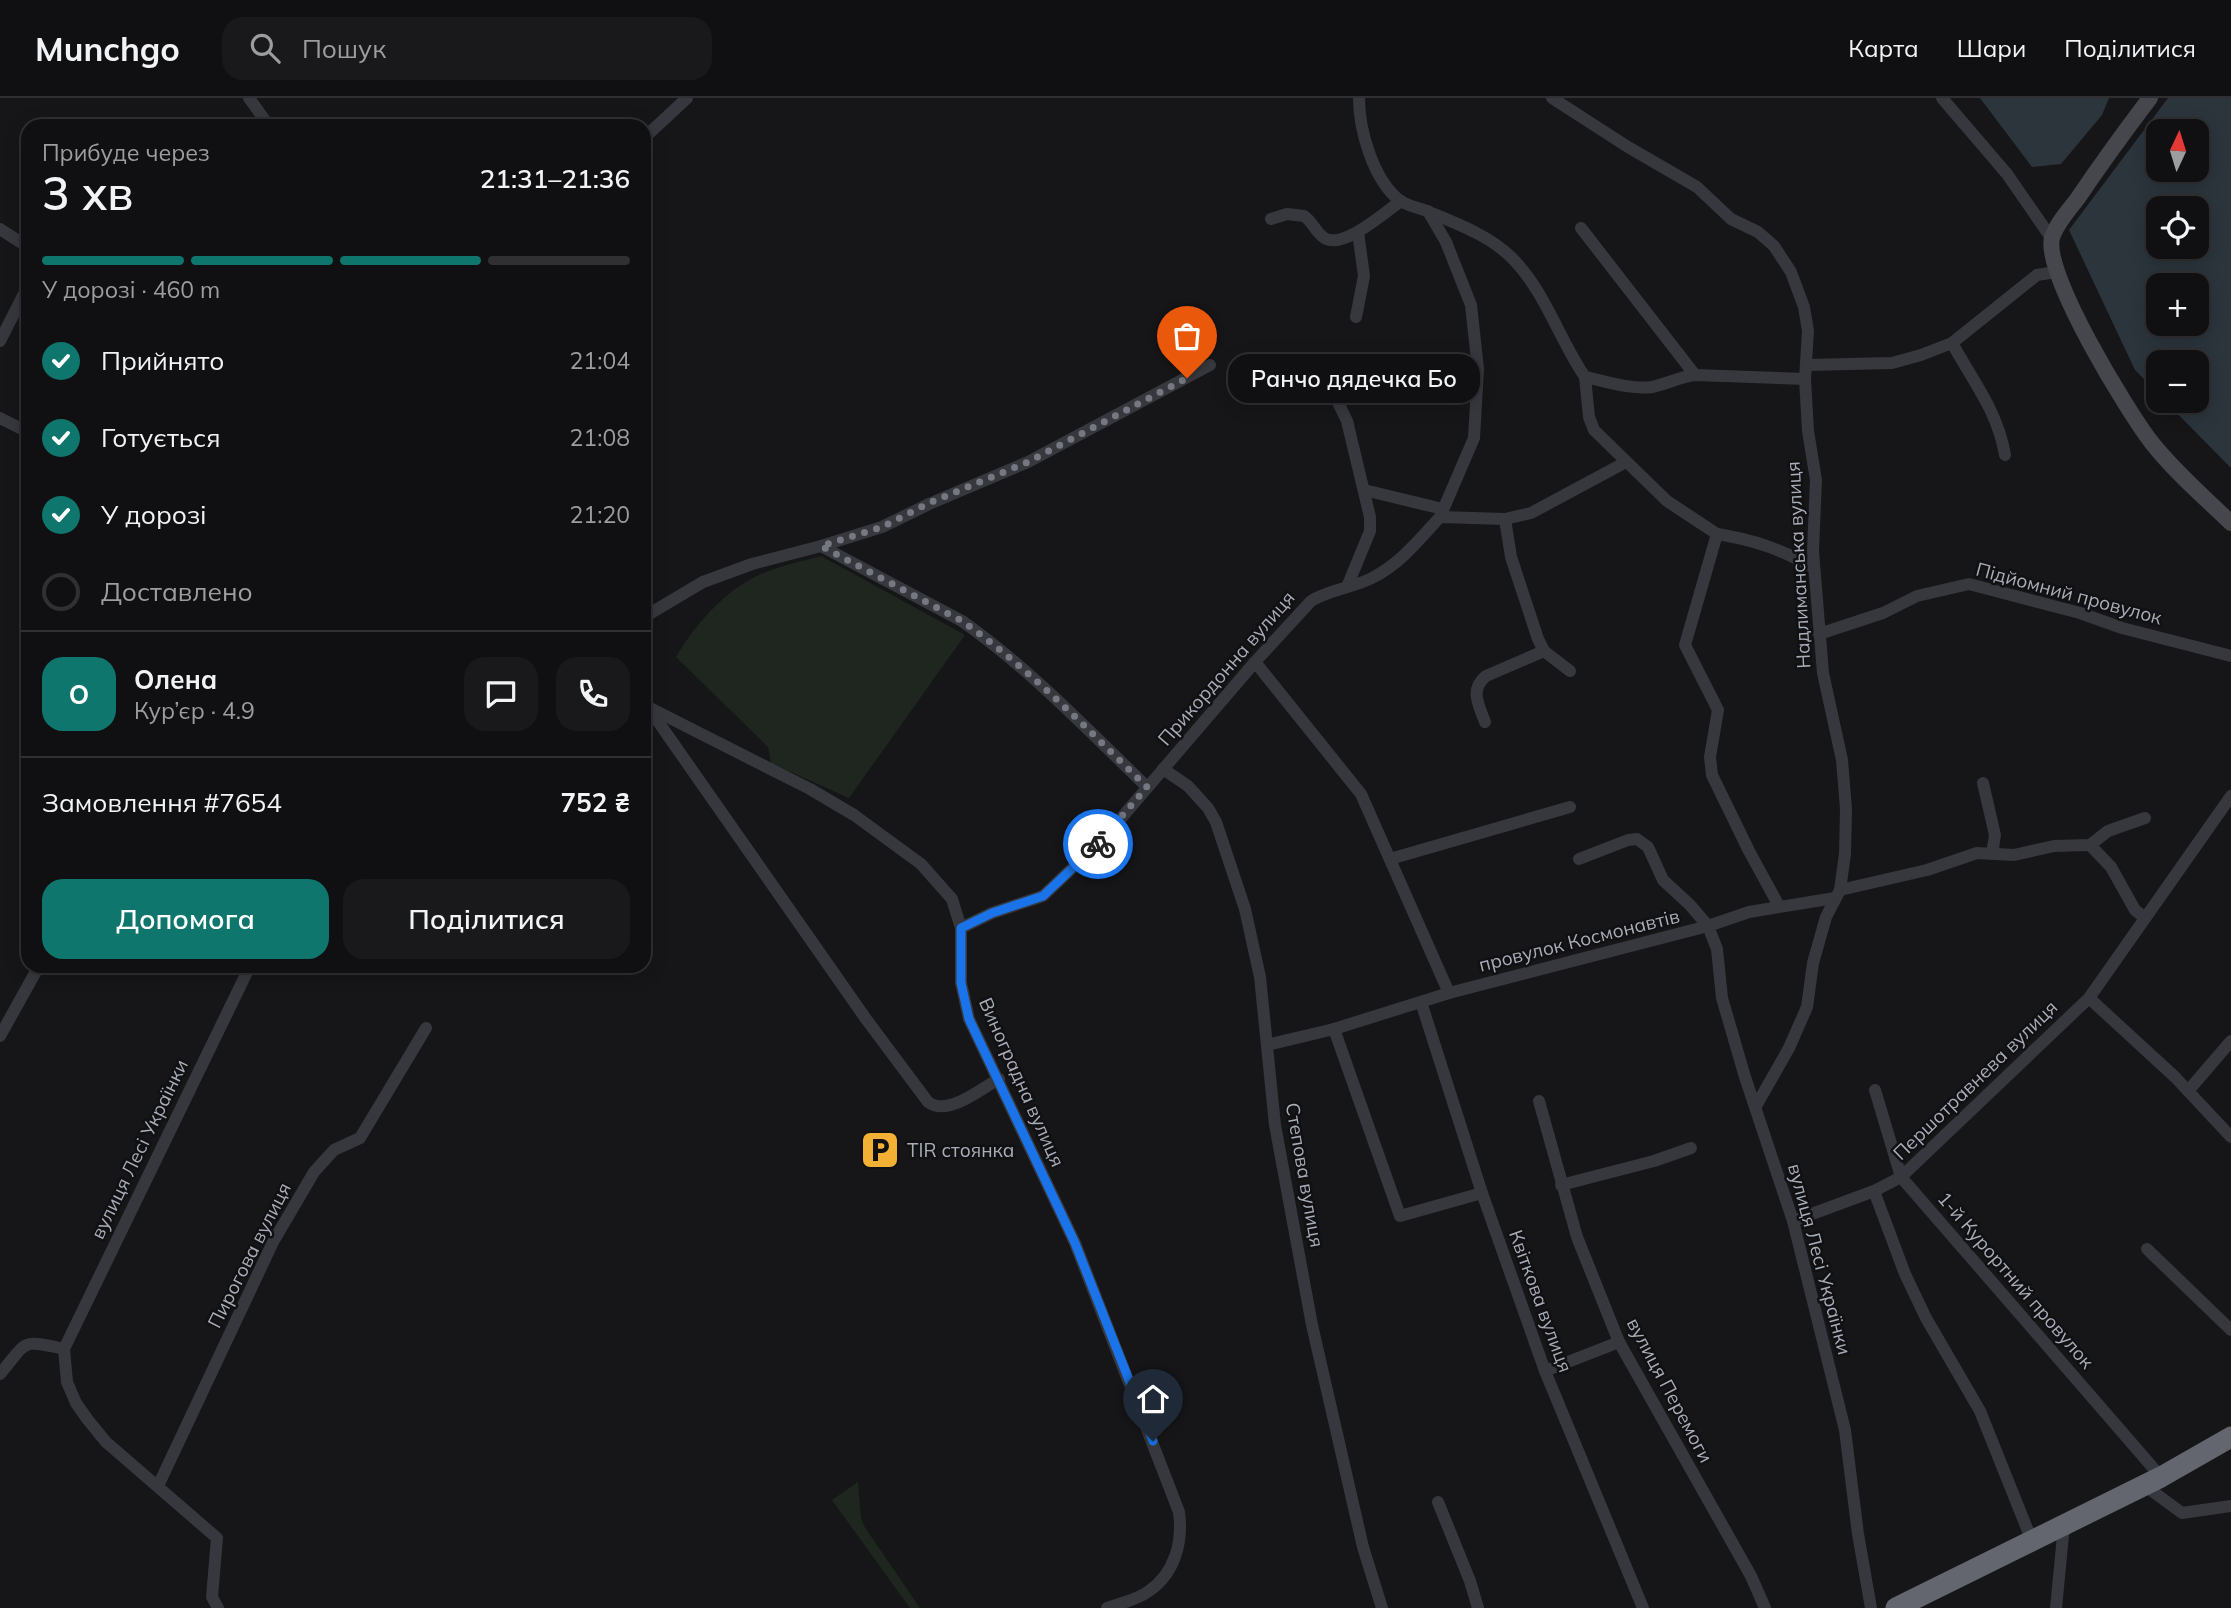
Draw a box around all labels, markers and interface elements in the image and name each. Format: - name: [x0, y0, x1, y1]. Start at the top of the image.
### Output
- search box: [222, 17, 712, 80]
- text: Munchgo: [35, 28, 180, 69]
- icon: search: [246, 29, 284, 67]
- text: Пошук: [302, 32, 386, 65]
- text: Карта: [1848, 33, 1919, 63]
- text: Шари: [1957, 33, 2026, 63]
- text: Поділитися: [2064, 33, 2196, 63]
- north arrow: [2146, 119, 2208, 182]
- map controls: [2146, 119, 2209, 413]
- text: Прибуде через: [42, 138, 210, 167]
- text: 21:31–21:36: [480, 162, 630, 195]
- text: 3 хв: [42, 164, 133, 222]
- button: locate: [2146, 196, 2209, 259]
- button: +: [2146, 273, 2209, 336]
- text: У дорозі · 460 m: [42, 275, 220, 304]
- pin: [1157, 306, 1217, 378]
- icon: bag: [1168, 317, 1206, 355]
- icon: check: [42, 342, 80, 380]
- text: Прийнято: [101, 344, 224, 377]
- text: 21:04: [570, 346, 630, 375]
- button: −: [2146, 350, 2209, 413]
- callout: Ранчо дядечка Бо: [1229, 354, 1481, 402]
- text: Ранчо дядечка Бо: [1251, 364, 1457, 393]
- icon: check: [42, 419, 80, 457]
- text: Готується: [101, 421, 220, 454]
- text: 21:08: [570, 423, 630, 452]
- street label: Надлиманська вулиця: [1781, 461, 1815, 669]
- icon: check: [42, 496, 80, 534]
- text: У дорозі: [101, 498, 207, 531]
- text: 21:20: [570, 500, 630, 529]
- street label: Підйомний провулок: [1973, 557, 2165, 630]
- text: Доставлено: [101, 575, 253, 608]
- street label: Прикордонна вулиця: [1152, 586, 1300, 750]
- button: chat: [464, 657, 538, 731]
- button: phone: [556, 657, 630, 731]
- text: Олена: [134, 663, 217, 696]
- text: О: [69, 678, 89, 711]
- text: Кур’єр · 4.9: [134, 696, 255, 725]
- text: Замовлення #7654: [42, 786, 282, 819]
- text: 752 ₴: [560, 786, 630, 819]
- courier: [1063, 809, 1133, 879]
- icon: bike: [1079, 825, 1117, 863]
- button: Допомога: [42, 879, 329, 959]
- button: Поділитися: [343, 879, 630, 959]
- street label: провулок Космонавтів: [1476, 903, 1682, 977]
- street label: Виноградна вулиця: [974, 994, 1070, 1170]
- street label: Першотравнева вулиця: [1888, 995, 2062, 1165]
- street label: вулиця Лесі Українки: [85, 1055, 193, 1243]
- street label: Степова вулиця: [1280, 1101, 1330, 1249]
- parking icon: TIR стоянка: [859, 1129, 901, 1171]
- place label: TIR стоянка: [907, 1138, 1014, 1162]
- street label: вулиця Лесі Українки: [1783, 1161, 1857, 1357]
- street label: Пирогова вулиця: [202, 1178, 296, 1332]
- street label: 1-й Курортний провулок: [1933, 1187, 2100, 1374]
- street label: Квіткова вулиця: [1504, 1227, 1578, 1375]
- street label: вулиця Перемоги: [1622, 1313, 1718, 1467]
- pin: [1123, 1369, 1183, 1441]
- icon: home: [1134, 1380, 1172, 1418]

